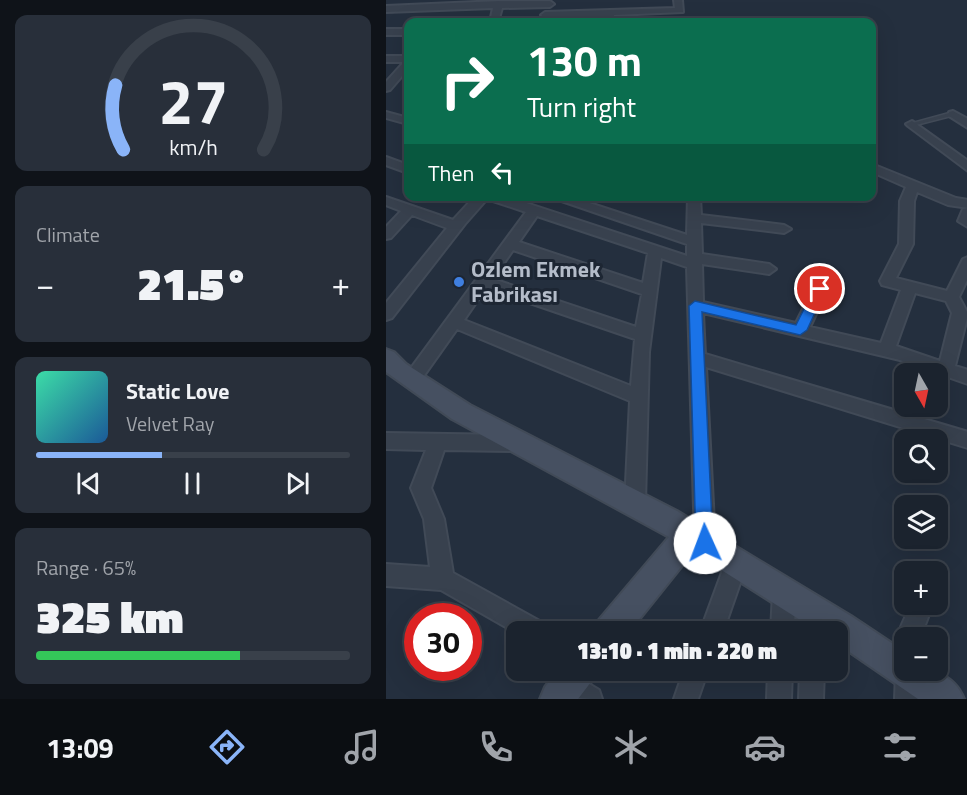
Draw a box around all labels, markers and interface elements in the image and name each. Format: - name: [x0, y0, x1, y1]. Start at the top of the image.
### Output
- text: 130 m: [527, 28, 642, 92]
- icon: right: [428, 42, 506, 120]
- text: 27: [158, 53, 228, 148]
- text: Turn right: [527, 86, 636, 127]
- text: km/h: [169, 131, 217, 163]
- text: Then: [428, 156, 474, 190]
- icon: left: [486, 156, 519, 189]
- text: Climate: [36, 219, 100, 250]
- text: 21.5°: [137, 249, 249, 317]
- place label: Ozlem Ekmek Fabrikası: [471, 252, 601, 311]
- text: −: [36, 259, 54, 309]
- text: +: [332, 259, 350, 309]
- pin: [794, 263, 845, 314]
- icon: arrive: [803, 272, 836, 305]
- marker: Ozlem Ekmek Fabrikası: [452, 275, 466, 289]
- north arrow: [894, 363, 948, 417]
- map controls: [894, 363, 948, 681]
- text: Static Love: [126, 374, 229, 408]
- text: Velvet Ray: [126, 408, 215, 439]
- button: search: [894, 429, 948, 483]
- icon: previous: [72, 467, 105, 500]
- icon: pause: [176, 467, 209, 500]
- icon: next: [281, 467, 314, 500]
- button: layers: [894, 495, 948, 549]
- position arrow: [673, 511, 737, 575]
- text: Range · 65%: [36, 552, 136, 583]
- button: +: [894, 561, 948, 615]
- text: 325 km: [36, 582, 184, 650]
- speed limit sign: 30: [404, 603, 482, 681]
- button: −: [894, 627, 948, 681]
- text: 13:10 · 1 min · 220 m: [577, 634, 777, 668]
- icon: directions: [206, 726, 248, 768]
- icon: music: [341, 726, 383, 768]
- icon: phone: [475, 726, 517, 768]
- icon: climate: [610, 726, 652, 768]
- icon: car: [744, 726, 786, 768]
- icon: filters: [879, 726, 921, 768]
- text: 13:09: [46, 727, 114, 768]

